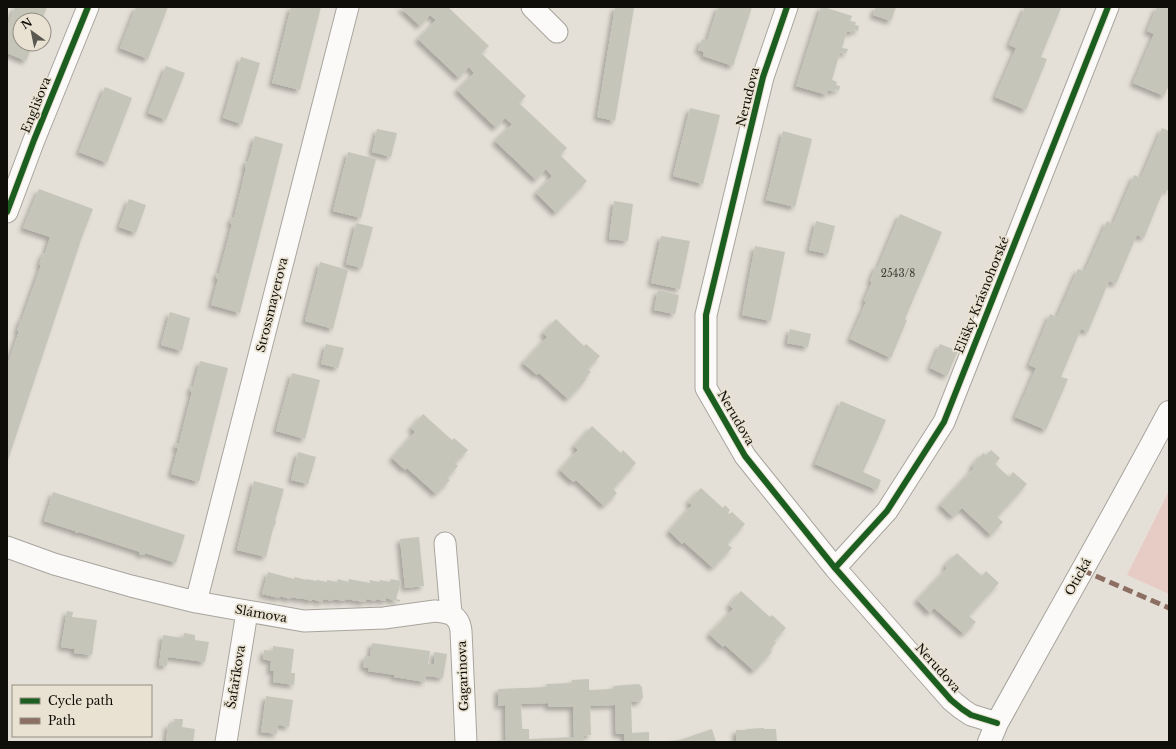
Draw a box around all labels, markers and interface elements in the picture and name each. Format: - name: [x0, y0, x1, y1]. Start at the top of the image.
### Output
- north arrow: [12, 12, 52, 52]
- text: N: [18, 15, 35, 32]
- street label: Nerudova: [733, 65, 762, 128]
- street label: Englišova: [18, 74, 54, 135]
- street label: Elišky Krásnohorské: [951, 234, 1012, 355]
- street label: Strossmayerova: [252, 256, 291, 354]
- house number: 2543/8: [881, 267, 915, 280]
- street label: Nerudova: [715, 388, 758, 448]
- street label: Otická: [1061, 555, 1094, 598]
- street label: Slámova: [234, 602, 289, 626]
- street label: Gagarinova: [454, 640, 471, 711]
- street label: Nerudova: [912, 640, 964, 695]
- street label: Šafaříkova: [222, 644, 248, 710]
- legend: [12, 685, 152, 737]
- text: Cycle path: [48, 693, 113, 708]
- text: Path: [48, 713, 76, 728]

